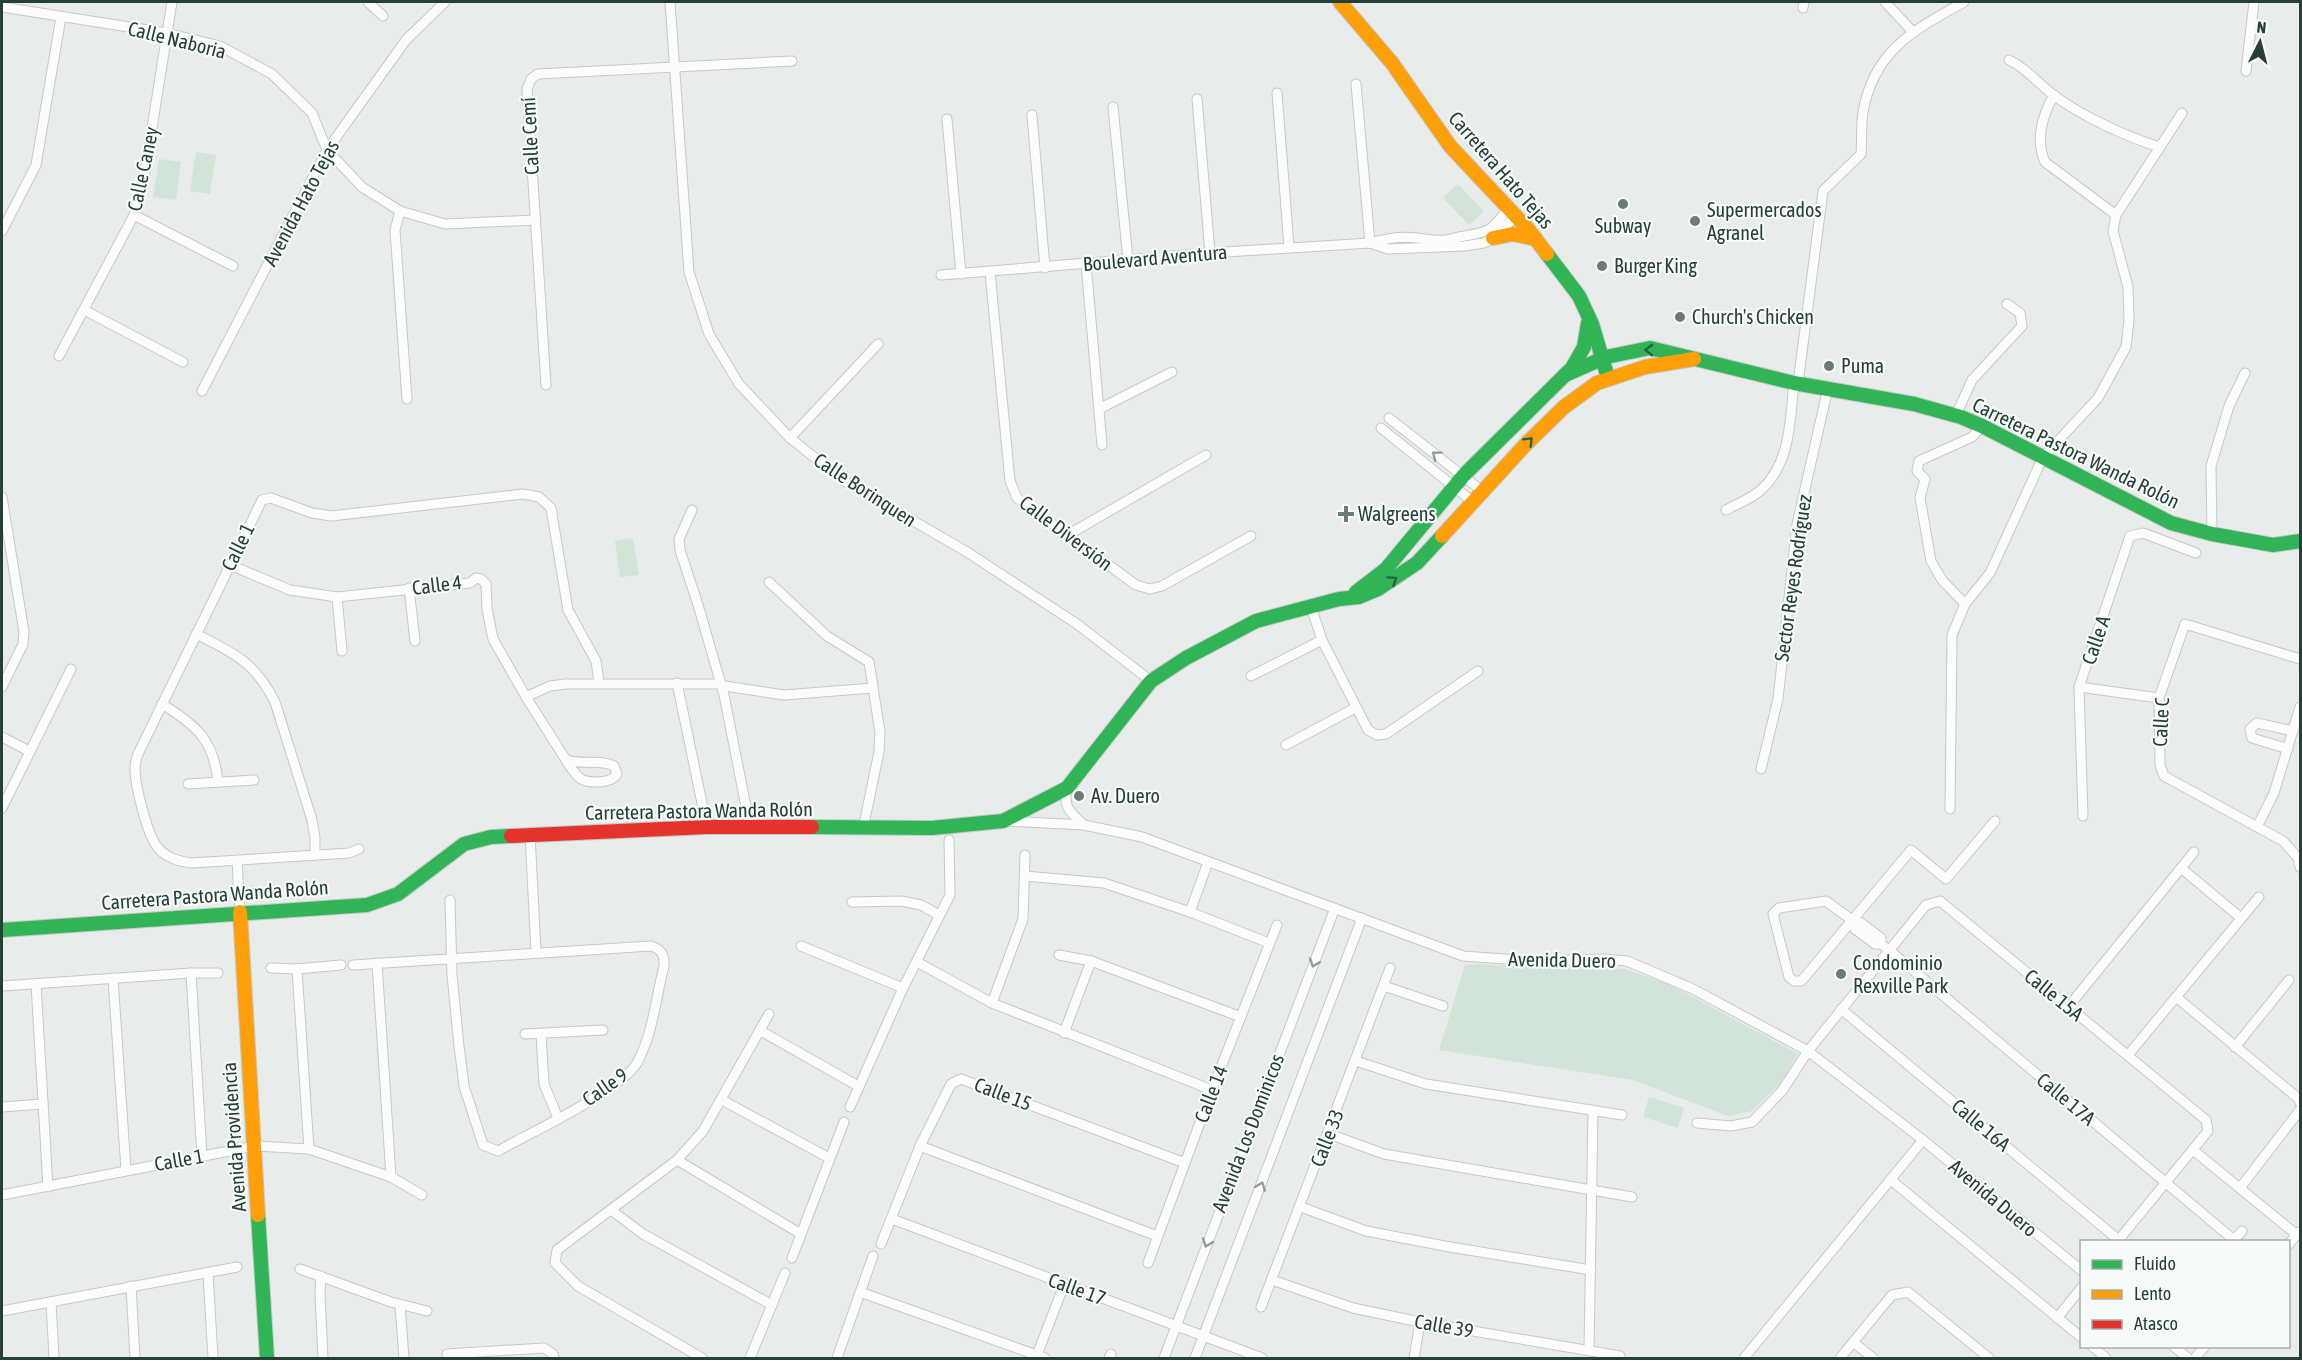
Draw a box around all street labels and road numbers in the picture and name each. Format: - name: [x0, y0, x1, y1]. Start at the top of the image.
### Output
- street label: Calle Naboria: [126, 16, 229, 63]
- street label: Calle Cemí: [516, 96, 543, 175]
- street label: Carretera Hato Tejas: [1444, 106, 1558, 233]
- street label: Calle Caney: [122, 125, 163, 213]
- street label: Avenida Hato Tejas: [258, 136, 343, 270]
- street label: Boulevard Aventura: [1082, 240, 1228, 275]
- street label: Carretera Pastora Wanda Rolón: [1969, 392, 2184, 513]
- street label: Calle Borinquen: [810, 448, 921, 531]
- street label: Calle Diversión: [1015, 490, 1117, 575]
- street label: Sector Reyes Rodríguez: [1769, 493, 1816, 663]
- street label: Calle 1: [216, 519, 259, 574]
- street label: Calle 4: [411, 570, 463, 599]
- street label: Calle A: [2076, 612, 2115, 667]
- street label: Calle C: [2148, 697, 2173, 747]
- street label: Carretera Pastora Wanda Rolón: [585, 797, 813, 824]
- street label: Carretera Pastora Wanda Rolón: [101, 875, 329, 914]
- street label: Avenida Duero: [1508, 947, 1616, 972]
- street label: Calle 15A: [2020, 964, 2089, 1025]
- street label: Avenida Los Dominicos: [1207, 1051, 1288, 1215]
- street label: Avenida Providencia: [217, 1061, 250, 1213]
- street label: Calle 14: [1189, 1062, 1232, 1126]
- street label: Calle 9: [578, 1063, 632, 1110]
- street label: Calle 17A: [2032, 1068, 2100, 1130]
- street label: Calle 15: [971, 1072, 1035, 1115]
- street label: Calle 16A: [1947, 1094, 2015, 1156]
- street label: Calle 33: [1305, 1106, 1348, 1170]
- street label: Calle 1: [152, 1144, 205, 1175]
- street label: Avenida Duero: [1945, 1154, 2042, 1241]
- street label: Calle 17: [1045, 1268, 1109, 1309]
- street label: Calle 39: [1413, 1309, 1475, 1342]

